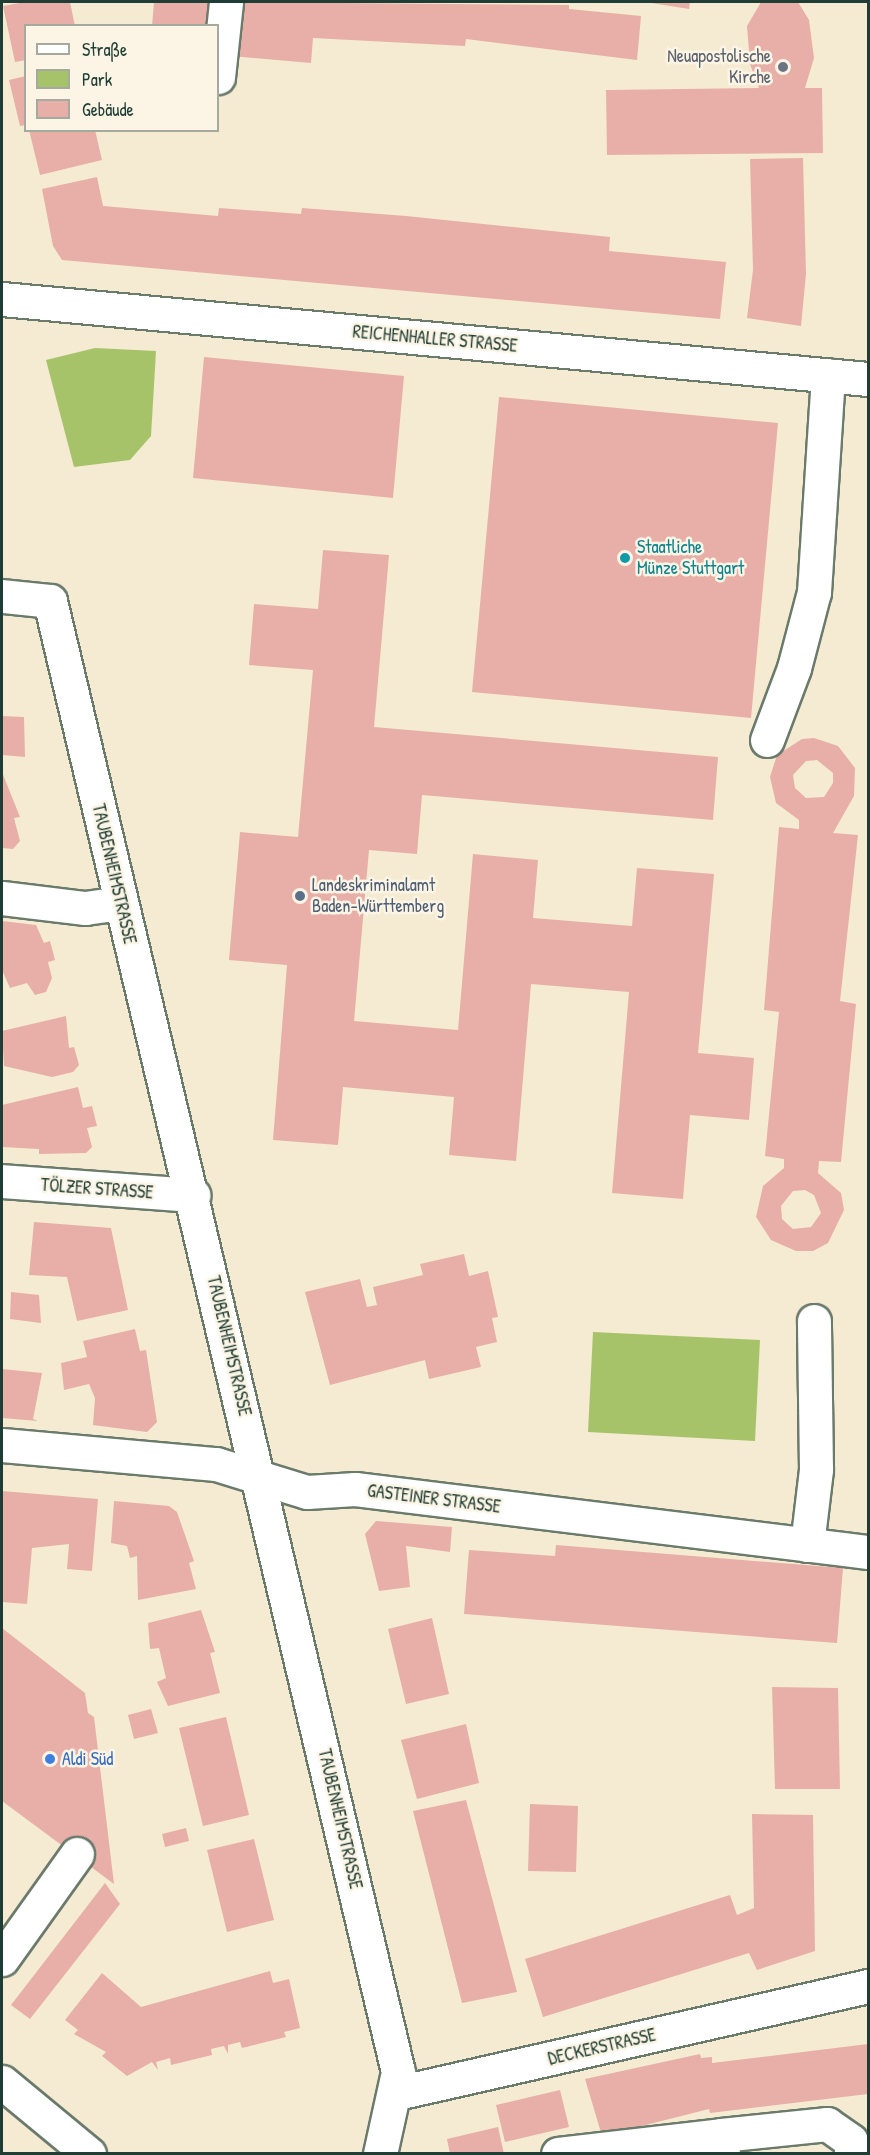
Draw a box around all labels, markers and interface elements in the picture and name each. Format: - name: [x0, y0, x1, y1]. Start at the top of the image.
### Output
- legend: [24, 24, 219, 132]
- text: Straße: [82, 37, 127, 62]
- place label: Neuapostolische Kirche: [667, 46, 771, 88]
- marker: Neuapostolische Kirche: [776, 60, 790, 74]
- text: Park: [82, 67, 112, 92]
- text: Gebäude: [82, 97, 134, 122]
- street label: REICHENHALLER STRASSE: [352, 321, 518, 357]
- place label: Staatliche Münze Stuttgart: [637, 537, 744, 580]
- marker: Staatliche Münze Stuttgart: [618, 551, 632, 565]
- street label: TAUBENHEIMSTRASSE: [87, 802, 141, 946]
- place label: Landeskriminalamt Baden-Württemberg: [312, 875, 444, 918]
- marker: Landeskriminalamt Baden-Württemberg: [293, 889, 307, 903]
- street label: TÖLZER STRASSE: [40, 1174, 154, 1204]
- street label: TAUBENHEIMSTRASSE: [202, 1274, 256, 1418]
- street label: GASTEINER STRASSE: [366, 1480, 502, 1518]
- street label: TAUBENHEIMSTRASSE: [313, 1747, 367, 1891]
- place label: Aldi Süd: [62, 1748, 113, 1770]
- marker: Aldi Süd: [43, 1752, 57, 1766]
- street label: DECKERSTRASSE: [546, 2024, 658, 2070]

